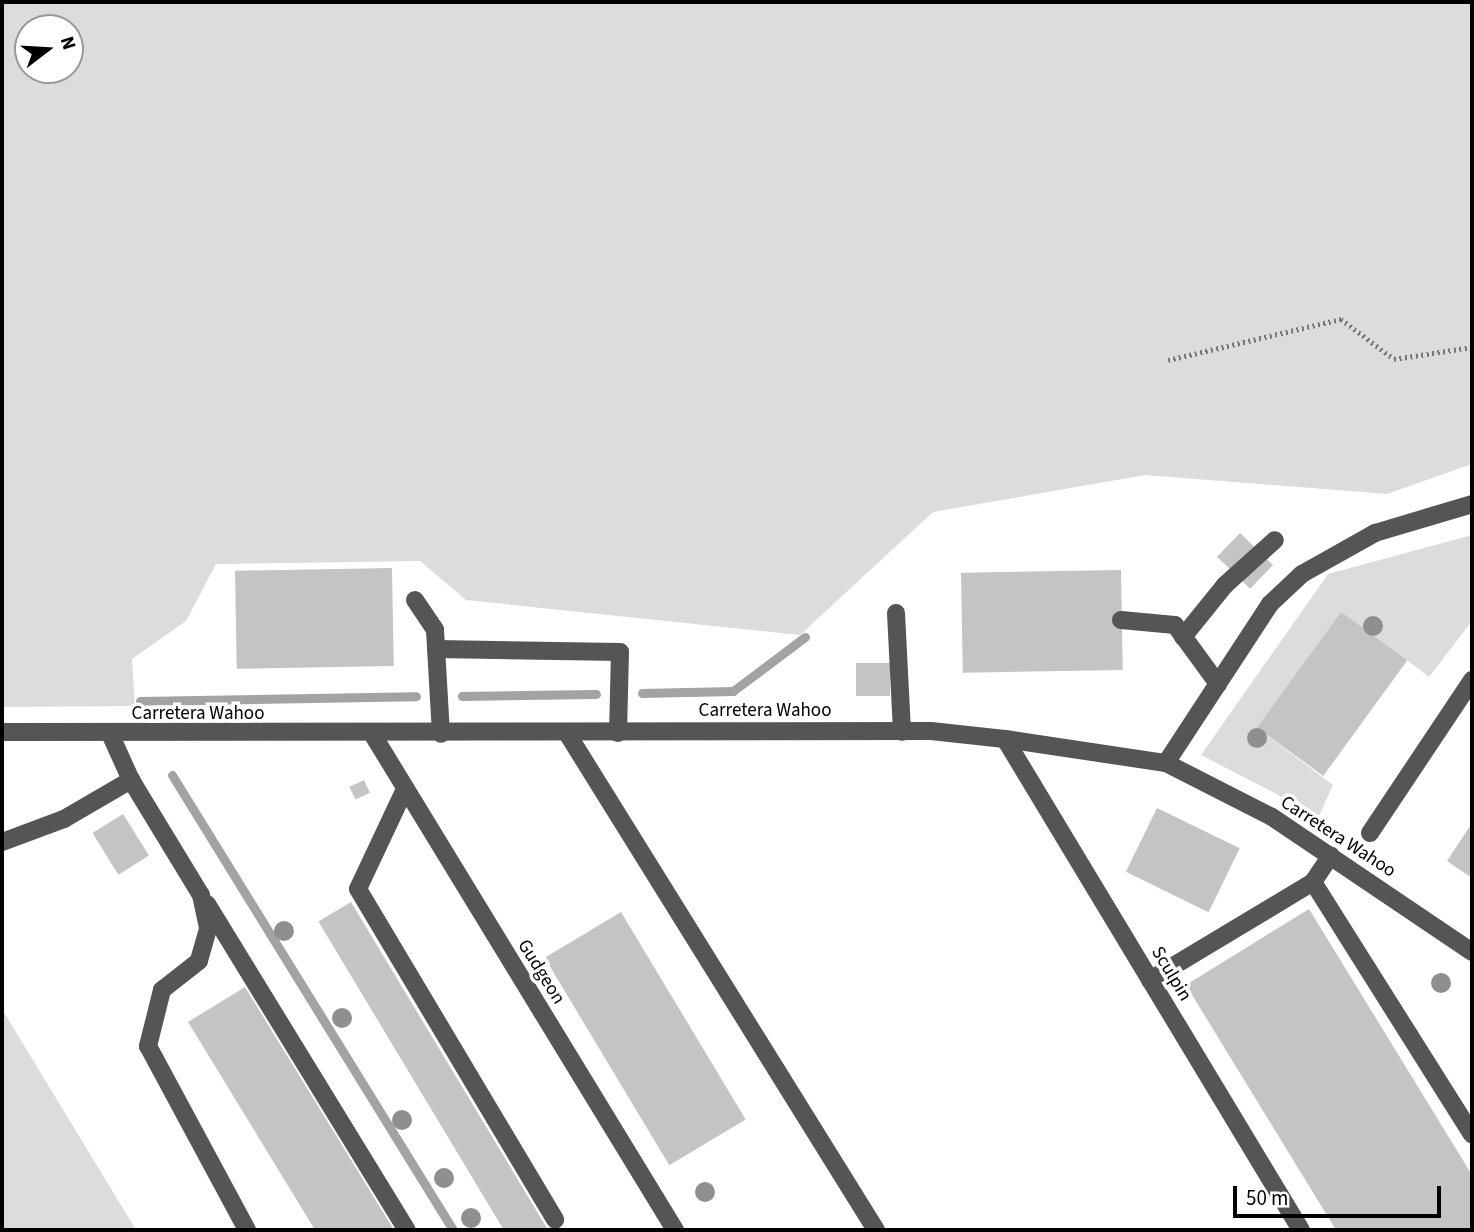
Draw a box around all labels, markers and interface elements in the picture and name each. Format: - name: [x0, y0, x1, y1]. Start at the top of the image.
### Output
- north arrow: [14, 14, 84, 84]
- text: N: [53, 33, 82, 53]
- street label: Carretera Wahoo: [699, 700, 831, 722]
- street label: Carretera Wahoo: [132, 703, 264, 725]
- street label: Carretera Wahoo: [1276, 791, 1400, 883]
- street label: Gudgeon: [512, 935, 570, 1009]
- street label: Sculpin: [1146, 943, 1196, 1005]
- scale bar: [1236, 1172, 1444, 1216]
- text: 50 m: [1246, 1183, 1288, 1213]

